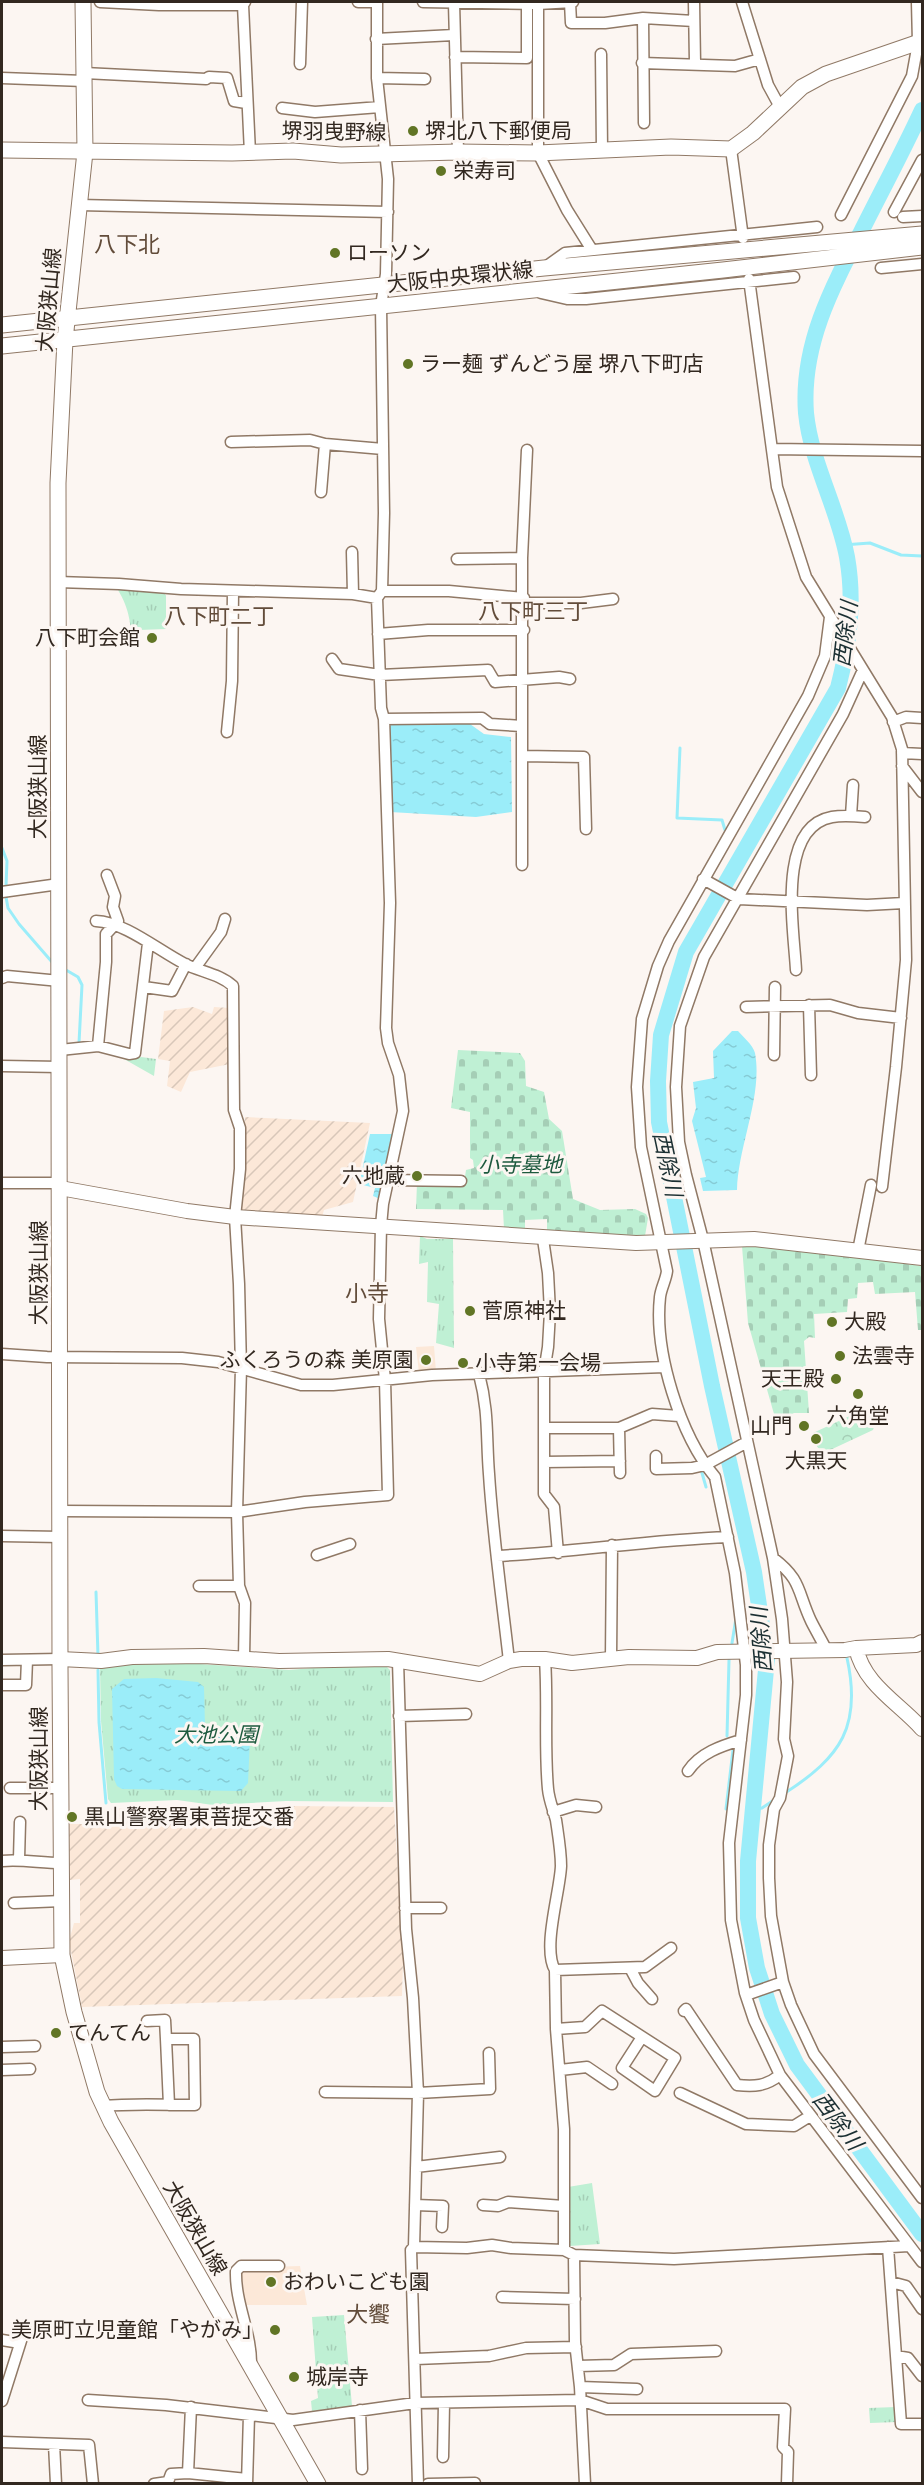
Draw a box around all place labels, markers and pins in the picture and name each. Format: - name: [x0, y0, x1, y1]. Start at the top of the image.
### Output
- place label: 堺北八下郵便局: [425, 117, 572, 144]
- marker: 堺北八下郵便局: [406, 124, 420, 138]
- place label: 栄寿司: [453, 157, 516, 184]
- marker: 栄寿司: [434, 164, 448, 178]
- place label: ローソン: [347, 239, 431, 266]
- marker: ローソン: [328, 246, 342, 260]
- place label: ラー麺 ずんどう屋 堺八下町店: [420, 350, 703, 377]
- marker: ラー麺 ずんどう屋 堺八下町店: [401, 357, 415, 371]
- place label: 八下町会館: [35, 624, 140, 651]
- marker: 八下町会館: [145, 631, 159, 645]
- place label: 六地蔵: [342, 1162, 405, 1189]
- marker: 六地蔵: [410, 1169, 424, 1183]
- place label: 菅原神社: [482, 1297, 566, 1324]
- marker: 菅原神社: [463, 1304, 477, 1318]
- place label: 大殿: [844, 1308, 886, 1335]
- marker: 大殿: [825, 1315, 839, 1329]
- place label: 法雲寺: [852, 1342, 915, 1369]
- place label: ふくろうの森 美原園: [219, 1346, 414, 1373]
- place label: 小寺第一会場: [475, 1349, 601, 1376]
- marker: 法雲寺: [833, 1349, 847, 1363]
- marker: ふくろうの森 美原園: [419, 1353, 433, 1367]
- marker: 小寺第一会場: [456, 1356, 470, 1370]
- place label: 天王殿: [761, 1365, 824, 1392]
- marker: 天王殿: [829, 1372, 843, 1386]
- marker: 六角堂: [851, 1387, 865, 1401]
- place label: 六角堂: [827, 1402, 890, 1429]
- place label: 山門: [750, 1412, 792, 1439]
- marker: 山門: [797, 1419, 811, 1433]
- marker: 大黒天: [809, 1432, 823, 1446]
- place label: 大黒天: [785, 1447, 848, 1474]
- place label: 黒山警察署東菩提交番: [84, 1803, 294, 1830]
- marker: 黒山警察署東菩提交番: [65, 1810, 79, 1824]
- place label: てんてん: [68, 2019, 151, 2046]
- marker: てんてん: [49, 2026, 63, 2040]
- place label: おわいこども園: [283, 2268, 430, 2295]
- marker: おわいこども園: [264, 2275, 278, 2289]
- place label: 美原町立児童館「やがみ」: [11, 2316, 263, 2343]
- marker: 美原町立児童館「やがみ」: [268, 2323, 282, 2337]
- place label: 城岸寺: [306, 2363, 369, 2390]
- marker: 城岸寺: [287, 2370, 301, 2384]

